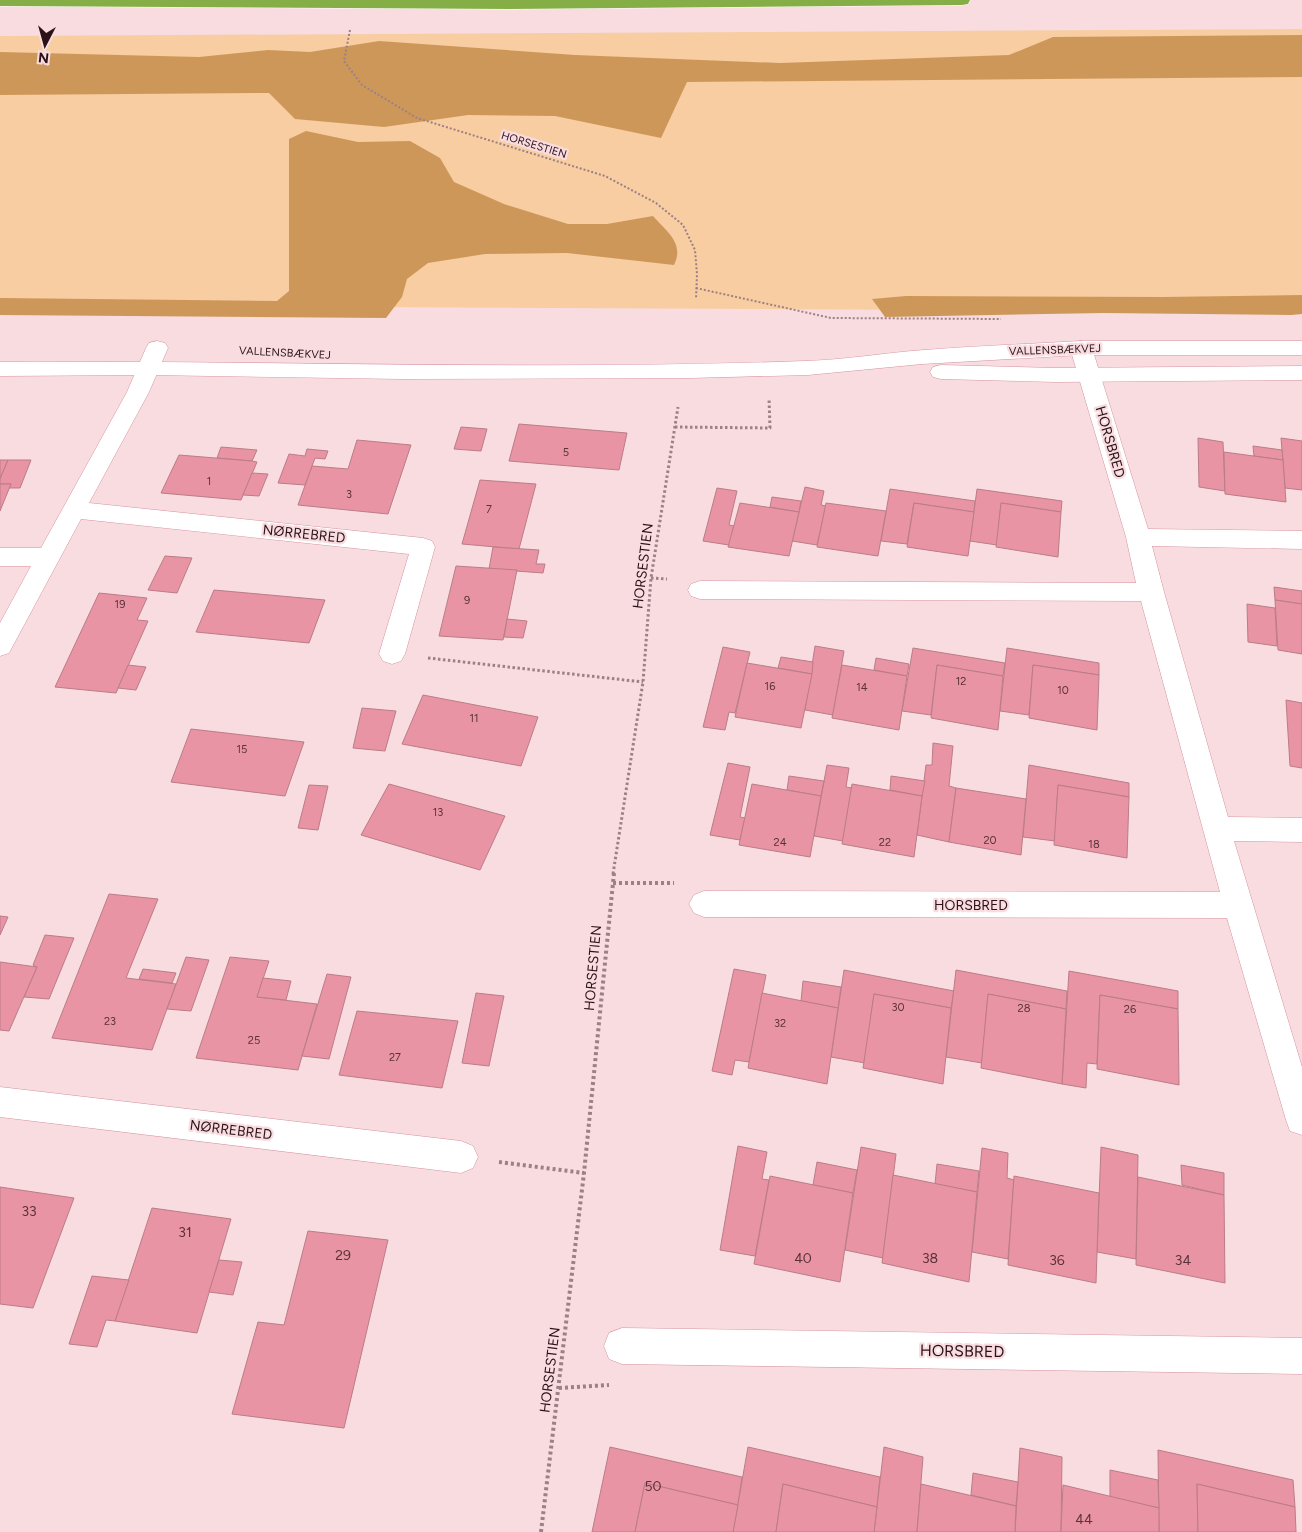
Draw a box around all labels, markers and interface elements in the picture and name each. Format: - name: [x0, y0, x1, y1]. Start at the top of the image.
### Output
- north arrow: [20, 20, 70, 70]
- text: N: [37, 48, 50, 66]
- street label: HORSESTIEN: [500, 129, 568, 161]
- street label: VALLENSBÆKVEJ: [1009, 342, 1101, 358]
- street label: VALLENSBÆKVEJ: [239, 344, 331, 362]
- street label: HORSBRED: [1092, 404, 1128, 480]
- house number: 5: [563, 446, 569, 459]
- house number: 1: [207, 475, 211, 488]
- house number: 3: [346, 488, 352, 501]
- house number: 7: [486, 503, 492, 516]
- street label: NØRREBRED: [262, 521, 346, 547]
- street label: HORSESTIEN: [629, 522, 657, 610]
- house number: 9: [464, 594, 470, 607]
- house number: 19: [115, 598, 125, 611]
- house number: 12: [956, 675, 966, 688]
- house number: 16: [765, 680, 775, 693]
- house number: 14: [856, 681, 868, 694]
- house number: 10: [1057, 684, 1069, 697]
- house number: 11: [469, 712, 479, 725]
- house number: 15: [237, 743, 247, 756]
- house number: 13: [433, 806, 443, 819]
- house number: 20: [983, 834, 997, 847]
- house number: 24: [774, 836, 787, 849]
- house number: 22: [879, 836, 891, 849]
- house number: 18: [1088, 838, 1100, 851]
- street label: HORSBRED: [934, 897, 1008, 914]
- street label: HORSESTIEN: [581, 924, 605, 1012]
- house number: 30: [891, 1001, 905, 1014]
- house number: 28: [1018, 1002, 1031, 1015]
- house number: 26: [1124, 1003, 1136, 1016]
- house number: 23: [104, 1015, 116, 1028]
- house number: 32: [774, 1017, 786, 1030]
- house number: 25: [248, 1034, 260, 1047]
- house number: 27: [389, 1051, 401, 1064]
- street label: NØRREBRED: [189, 1117, 273, 1143]
- house number: 33: [21, 1203, 37, 1220]
- house number: 31: [178, 1224, 192, 1241]
- house number: 29: [335, 1247, 351, 1264]
- house number: 40: [794, 1250, 812, 1267]
- house number: 38: [922, 1250, 938, 1267]
- house number: 36: [1049, 1252, 1065, 1269]
- house number: 34: [1175, 1252, 1191, 1269]
- street label: HORSESTIEN: [536, 1326, 564, 1414]
- street label: HORSBRED: [920, 1341, 1004, 1361]
- house number: 50: [644, 1478, 662, 1495]
- house number: 44: [1075, 1511, 1093, 1528]

